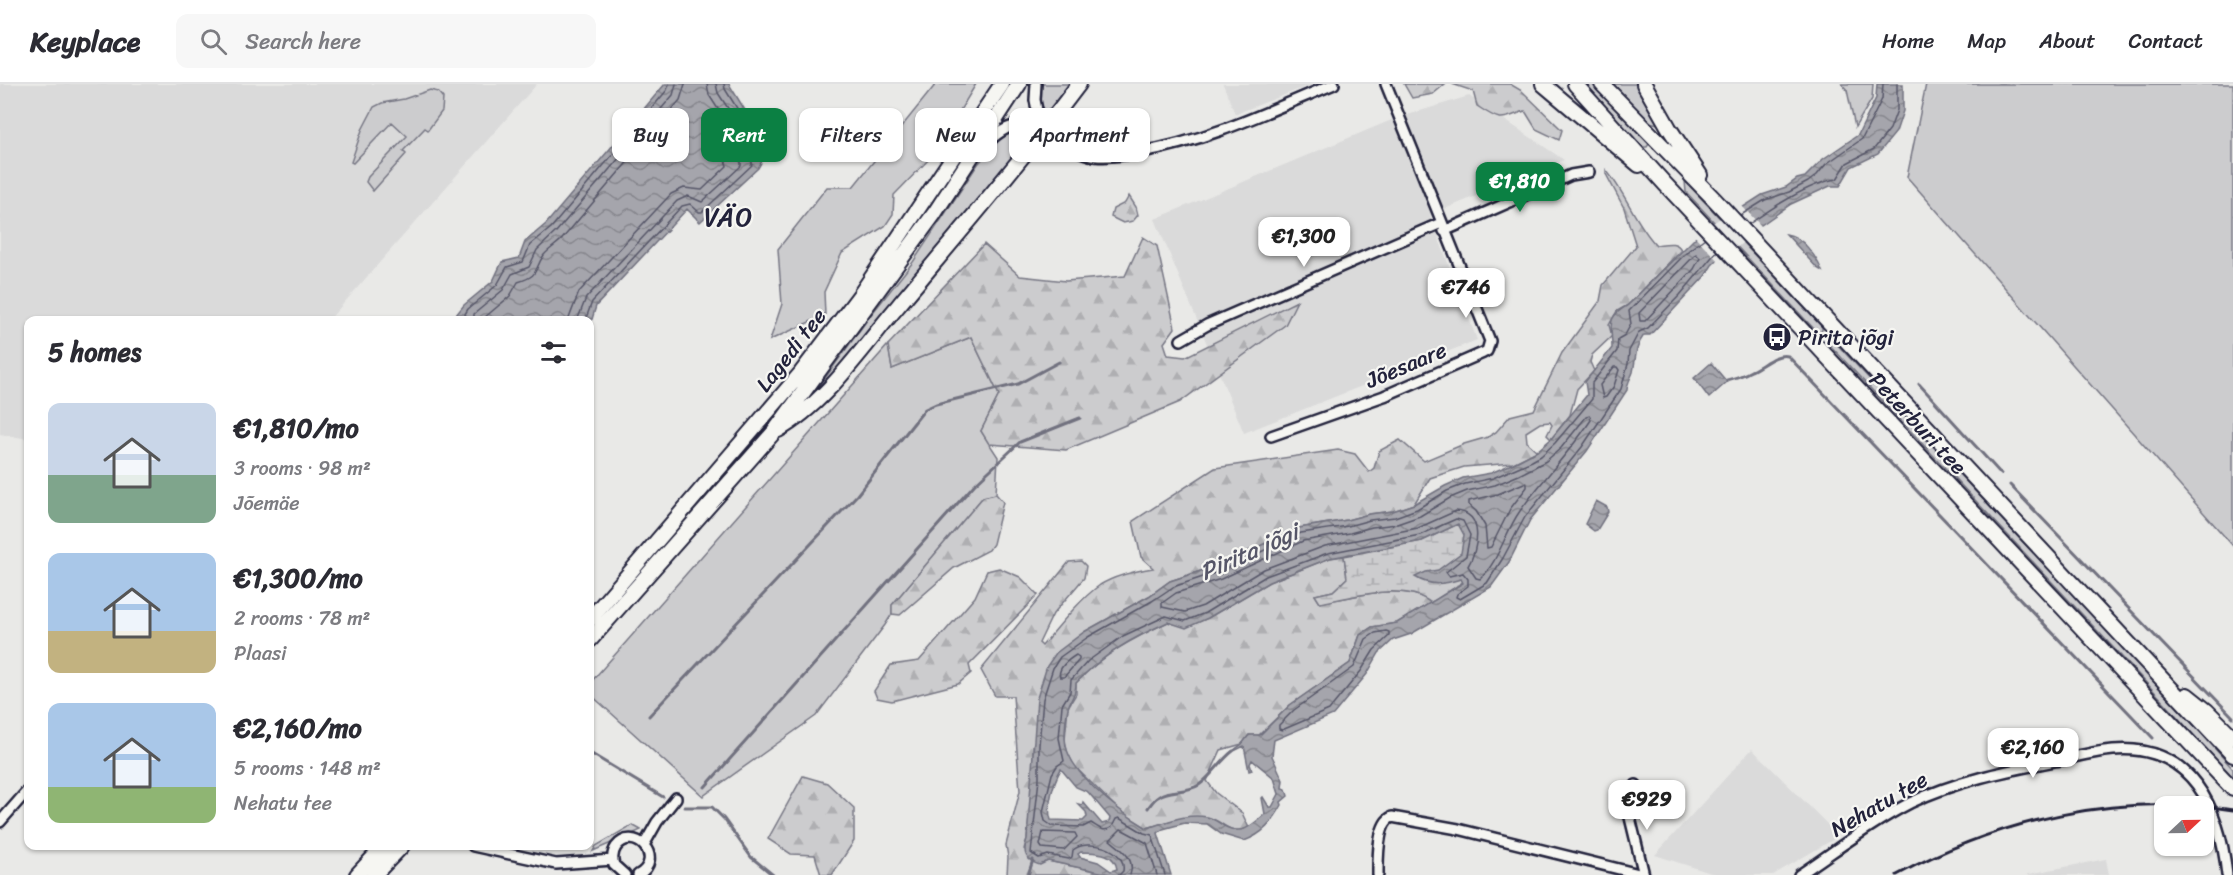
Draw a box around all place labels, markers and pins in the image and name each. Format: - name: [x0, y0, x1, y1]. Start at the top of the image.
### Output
- pin: €1,810: [1471, 162, 1569, 213]
- pin: €1,300: [1255, 217, 1353, 268]
- pin: €746: [1430, 268, 1502, 319]
- place label: Pirita jõgi: [1798, 318, 1895, 357]
- bus stop icon: Pirita jõgi: [1761, 321, 1793, 353]
- pin: €2,160: [1984, 728, 2082, 779]
- pin: €929: [1611, 780, 1683, 831]

